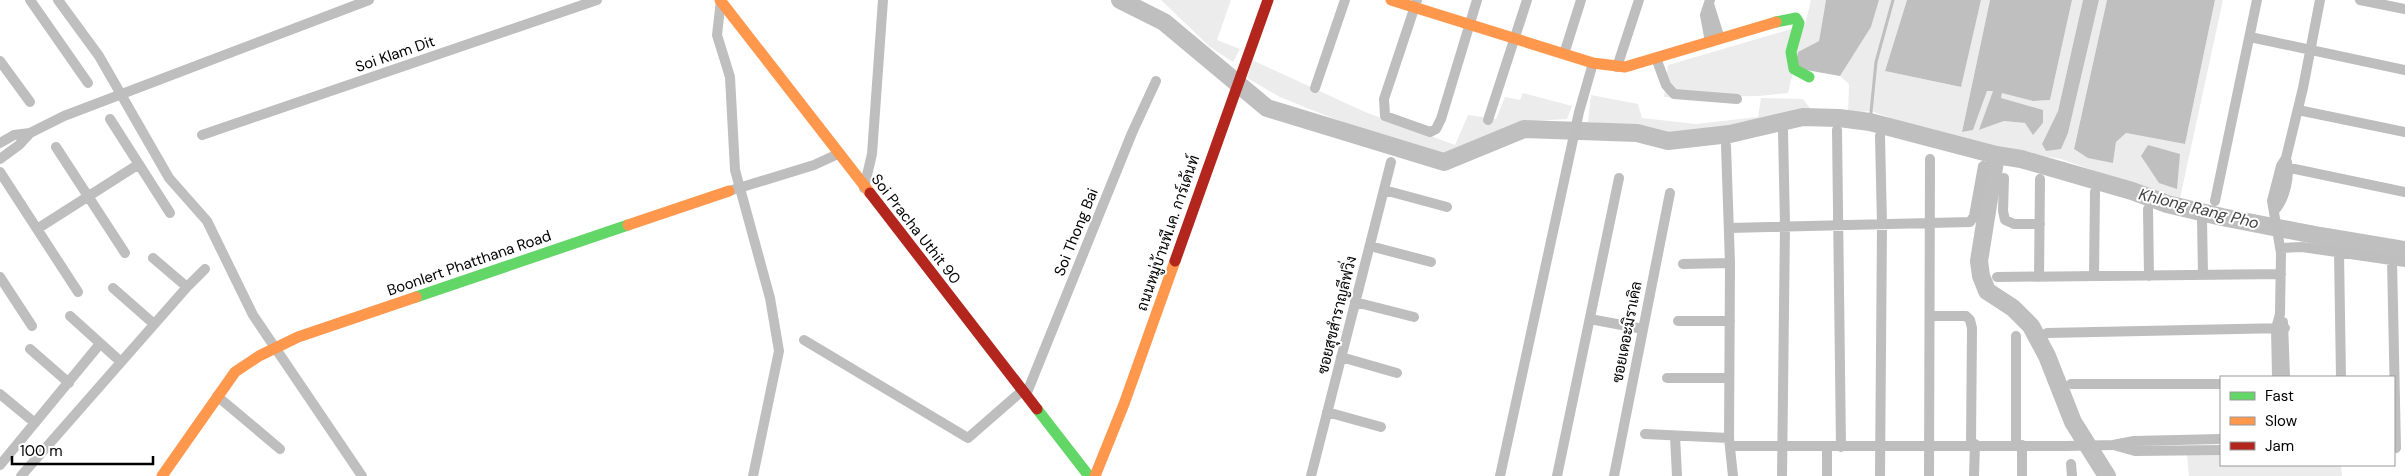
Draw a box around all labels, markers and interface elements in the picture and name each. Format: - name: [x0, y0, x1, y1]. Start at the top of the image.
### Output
- street label: Soi Klam Dit: [353, 31, 437, 77]
- street label: ถนนหมู่บ้านพี.เค. การ์เด้นท์: [1132, 152, 1204, 314]
- street label: Soi Pracha Uthit 90: [867, 170, 965, 288]
- water label: Khlong Rang Pho: [2137, 183, 2261, 234]
- street label: Soi Thong Bai: [1049, 185, 1103, 279]
- street label: Boonlert Phatthana Road: [384, 226, 554, 300]
- street label: ซอยสุขสำราญลีฟวิ่ง: [1308, 253, 1362, 376]
- street label: ซอยเดอะมิราเคิล: [1607, 279, 1647, 385]
- legend: [2220, 376, 2395, 466]
- text: Fast: [2265, 386, 2294, 406]
- text: Slow: [2265, 411, 2298, 431]
- scale bar: [12, 434, 154, 466]
- text: Jam: [2265, 436, 2294, 456]
- text: 100 m: [20, 441, 63, 461]

